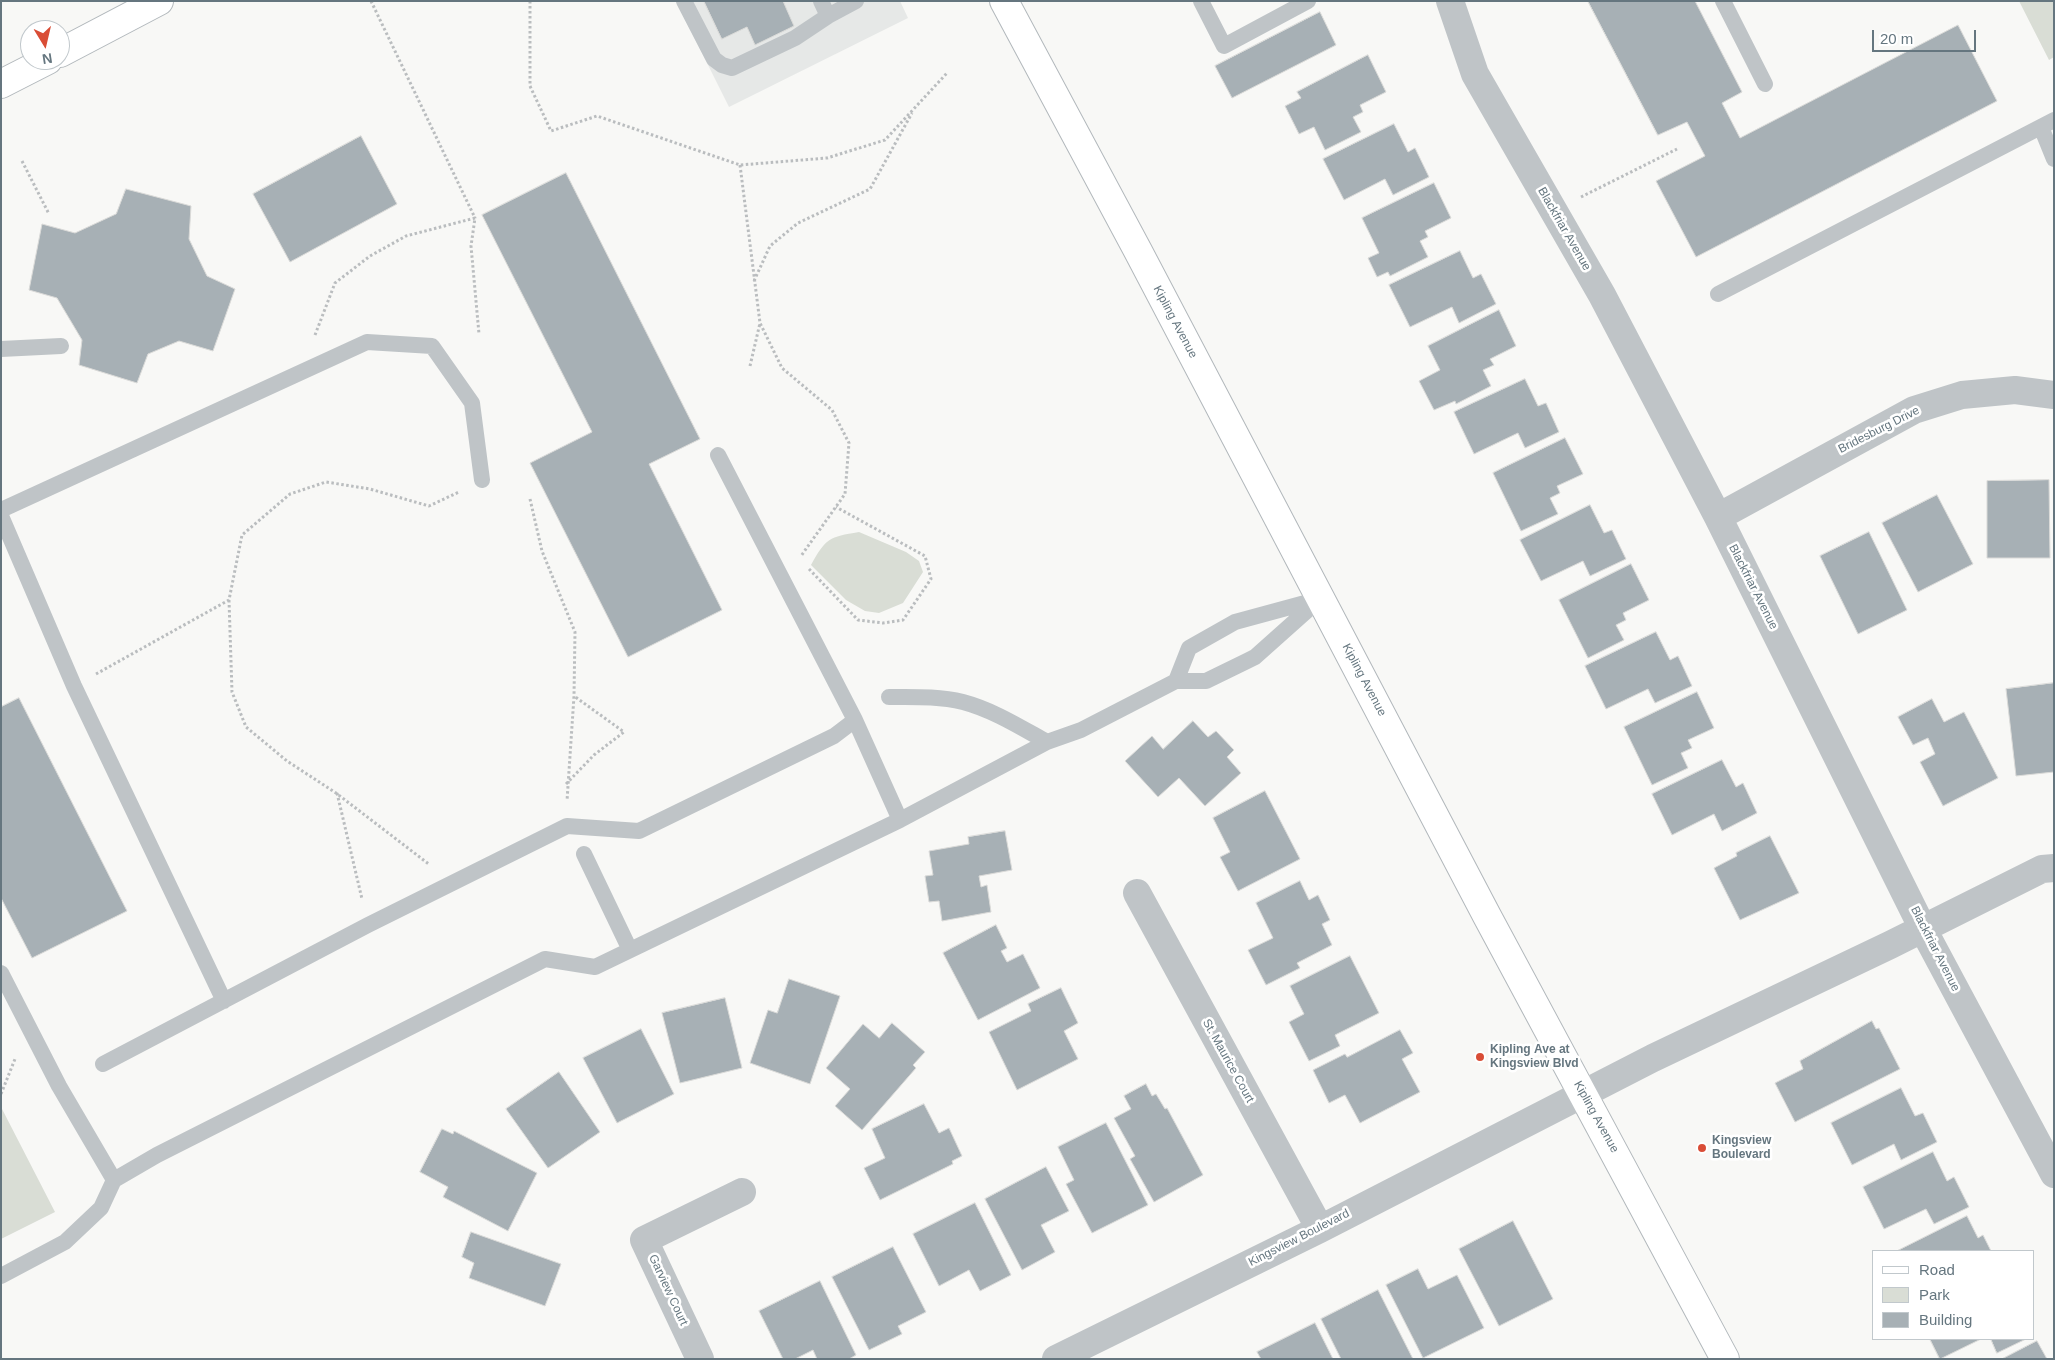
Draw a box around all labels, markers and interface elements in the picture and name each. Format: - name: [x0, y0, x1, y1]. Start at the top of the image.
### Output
- north arrow: [20, 20, 70, 70]
- scale bar: [1875, 20, 1979, 52]
- text: 20 m: [1880, 30, 1913, 47]
- text: N: [41, 50, 53, 68]
- street label: Blackfriar Avenue: [1534, 185, 1594, 273]
- street label: Kipling Avenue: [1150, 283, 1200, 361]
- street label: Bridesburg Drive: [1836, 403, 1922, 457]
- street label: Blackfriar Avenue: [1725, 542, 1781, 632]
- street label: Kipling Avenue: [1339, 641, 1389, 719]
- street label: Blackfriar Avenue: [1907, 904, 1963, 994]
- street label: St. Maurice Court: [1199, 1017, 1257, 1105]
- place label: Kipling Ave at Kingsview Blvd: [1490, 1043, 1579, 1071]
- marker: Kipling Ave at Kingsview Blvd: [1474, 1051, 1486, 1063]
- street label: Kipling Avenue: [1570, 1079, 1622, 1155]
- place label: Kingsview Boulevard: [1712, 1134, 1771, 1162]
- marker: Kingsview Boulevard: [1696, 1142, 1708, 1154]
- street label: Kingsview Boulevard: [1246, 1206, 1352, 1270]
- legend: [1872, 1250, 2035, 1340]
- street label: Garview Court: [645, 1252, 691, 1328]
- text: Road: [1919, 1261, 1955, 1278]
- text: Park: [1919, 1286, 1950, 1303]
- text: Building: [1919, 1311, 1972, 1328]

